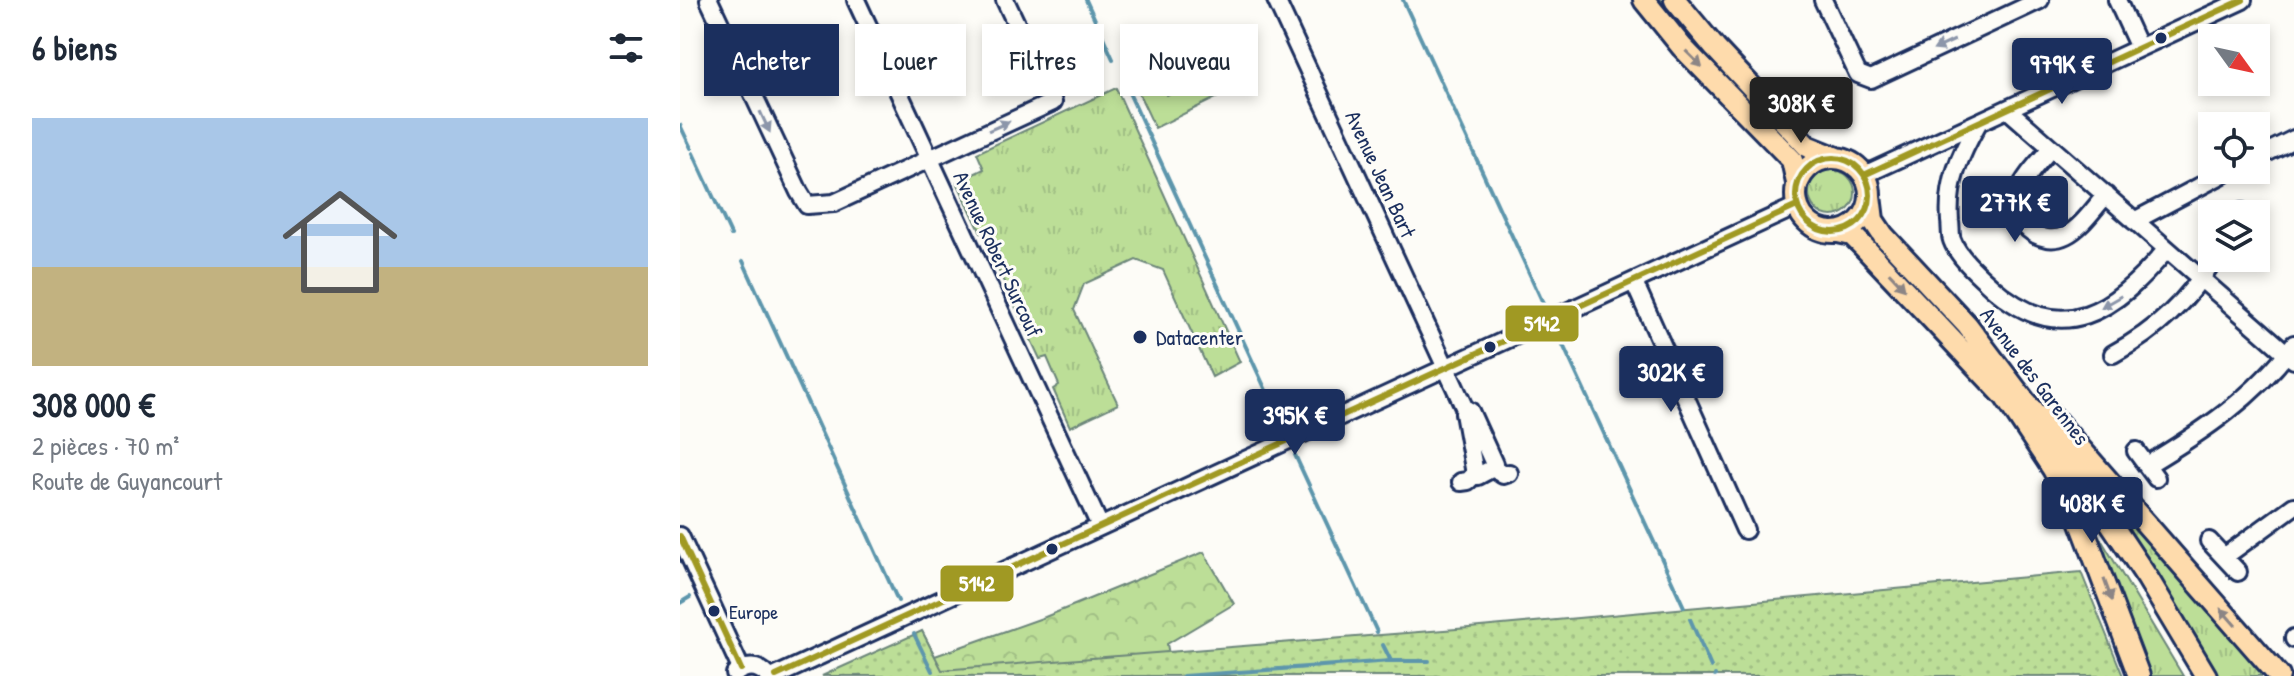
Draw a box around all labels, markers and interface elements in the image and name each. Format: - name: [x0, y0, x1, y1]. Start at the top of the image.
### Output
- chip: Acheter: [704, 24, 839, 96]
- chip: Louer: [855, 24, 966, 96]
- chip: Filtres: [982, 24, 1104, 96]
- chip: Nouveau: [1120, 24, 1258, 96]
- north arrow: [2198, 24, 2270, 96]
- map controls: [2198, 24, 2270, 272]
- text: 6 biens: [32, 25, 117, 71]
- icon: filters: [604, 26, 648, 70]
- unlabelled marker: [2153, 30, 2169, 46]
- one-way arrow: [1932, 38, 1956, 52]
- pin: 979K €: [1997, 38, 2127, 106]
- text: 979K €: [2030, 46, 2094, 81]
- one-way arrow: [1684, 49, 1703, 68]
- pin: 308K €: [1736, 77, 1866, 145]
- text: 308K €: [1768, 85, 1834, 120]
- street label: Avenue Jean Bart: [1338, 105, 1424, 243]
- one-way arrow: [758, 110, 772, 133]
- button: locate: [2198, 112, 2270, 184]
- one-way arrow: [988, 119, 1011, 133]
- street label: Avenue Robert Surcouf: [946, 166, 1050, 342]
- icon: home: [268, 170, 412, 314]
- pin: 277K €: [1950, 176, 2080, 244]
- text: 277K €: [1980, 184, 2050, 219]
- button: layers: [2198, 200, 2270, 272]
- one-way arrow: [1887, 271, 1905, 290]
- one-way arrow: [2100, 295, 2122, 309]
- street label: Avenue des Garennes: [1973, 301, 2097, 451]
- line badge: 5142: [1504, 304, 1580, 343]
- text: 5142: [1524, 308, 1561, 338]
- place label: Datacenter: [1156, 322, 1244, 352]
- marker: Datacenter: [1131, 328, 1149, 346]
- unlabelled marker: [1482, 339, 1498, 355]
- pin: 302K €: [1606, 346, 1736, 414]
- text: 302K €: [1637, 354, 1705, 389]
- text: 308 000 €: [32, 382, 155, 428]
- pin: 395K €: [1230, 389, 1360, 457]
- text: 395K €: [1263, 397, 1327, 432]
- text: 2 pièces · 70 m²: [32, 428, 179, 463]
- text: Route de Guyancourt: [32, 463, 222, 498]
- pin: 408K €: [2027, 477, 2157, 545]
- text: 408K €: [2060, 485, 2124, 520]
- unlabelled marker: [1044, 541, 1060, 557]
- line badge: 5142: [939, 564, 1015, 603]
- text: 5142: [959, 568, 996, 598]
- one-way arrow: [2102, 578, 2115, 602]
- place label: Europe: [729, 598, 778, 625]
- marker: Europe: [706, 603, 722, 619]
- one-way arrow: [2220, 607, 2237, 627]

